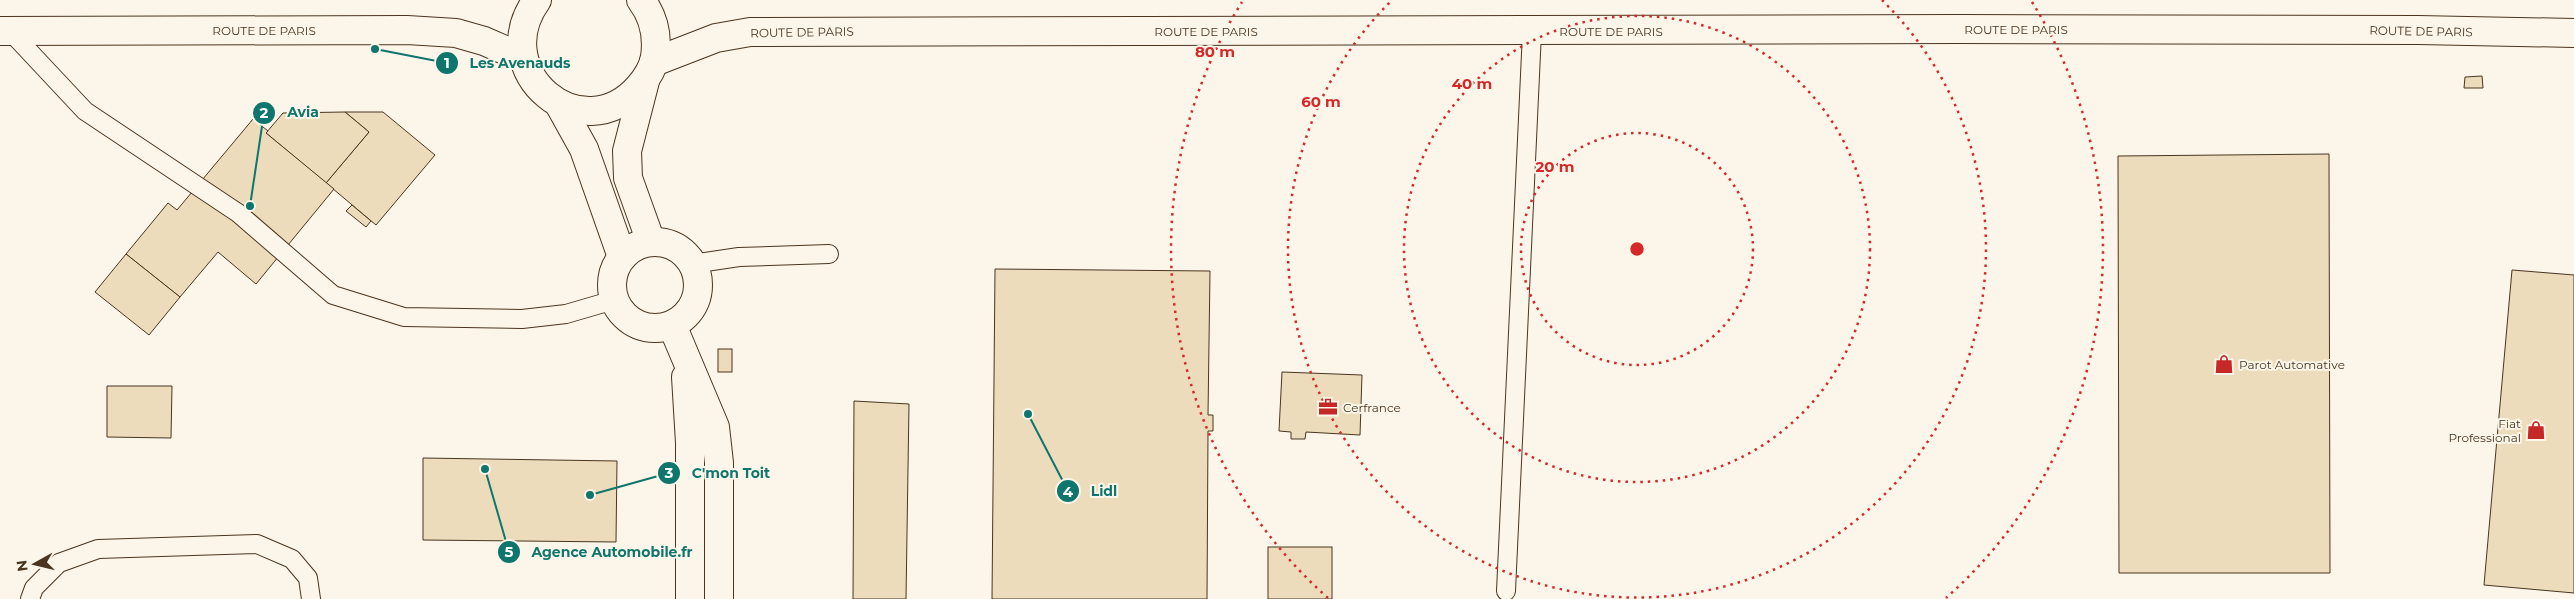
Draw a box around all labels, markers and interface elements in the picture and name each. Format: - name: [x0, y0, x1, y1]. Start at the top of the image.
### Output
- street label: ROUTE DE PARIS: [1964, 22, 2068, 37]
- street label: ROUTE DE PARIS: [212, 23, 316, 38]
- street label: ROUTE DE PARIS: [2369, 23, 2473, 39]
- street label: ROUTE DE PARIS: [750, 24, 854, 40]
- street label: ROUTE DE PARIS: [1154, 24, 1258, 39]
- street label: ROUTE DE PARIS: [1559, 24, 1663, 39]
- text: 80 m: [1195, 42, 1235, 61]
- callout: Les Avenauds: [434, 48, 580, 77]
- text: 1: [444, 53, 450, 72]
- text: Les Avenauds: [469, 54, 571, 72]
- text: 40 m: [1452, 74, 1492, 93]
- text: 60 m: [1301, 92, 1341, 111]
- callout: Avia: [252, 98, 328, 127]
- text: 2: [260, 103, 269, 122]
- text: Avia: [286, 103, 319, 121]
- text: 20 m: [1535, 157, 1575, 176]
- centre of rings: [1628, 240, 1646, 258]
- shop icon: Parot Automative: [2213, 353, 2235, 375]
- place label: Parot Automative: [2239, 357, 2345, 372]
- office icon: Cerfrance: [1317, 396, 1339, 418]
- place label: Cerfrance: [1343, 400, 1401, 415]
- place label: Fiat Professional: [2448, 416, 2521, 445]
- shop icon: Fiat Professional: [2525, 419, 2547, 441]
- callout: C'mon Toit: [657, 459, 780, 488]
- text: 3: [664, 463, 674, 482]
- text: C'mon Toit: [692, 464, 770, 482]
- callout: Lidl: [1056, 477, 1127, 506]
- text: 4: [1063, 482, 1074, 501]
- text: Lidl: [1091, 482, 1117, 500]
- callout: Agence Automobile.fr: [496, 537, 703, 566]
- north arrow: [10, 539, 60, 589]
- text: 5: [505, 542, 514, 561]
- text: Agence Automobile.fr: [530, 543, 693, 561]
- text: N: [12, 559, 32, 573]

